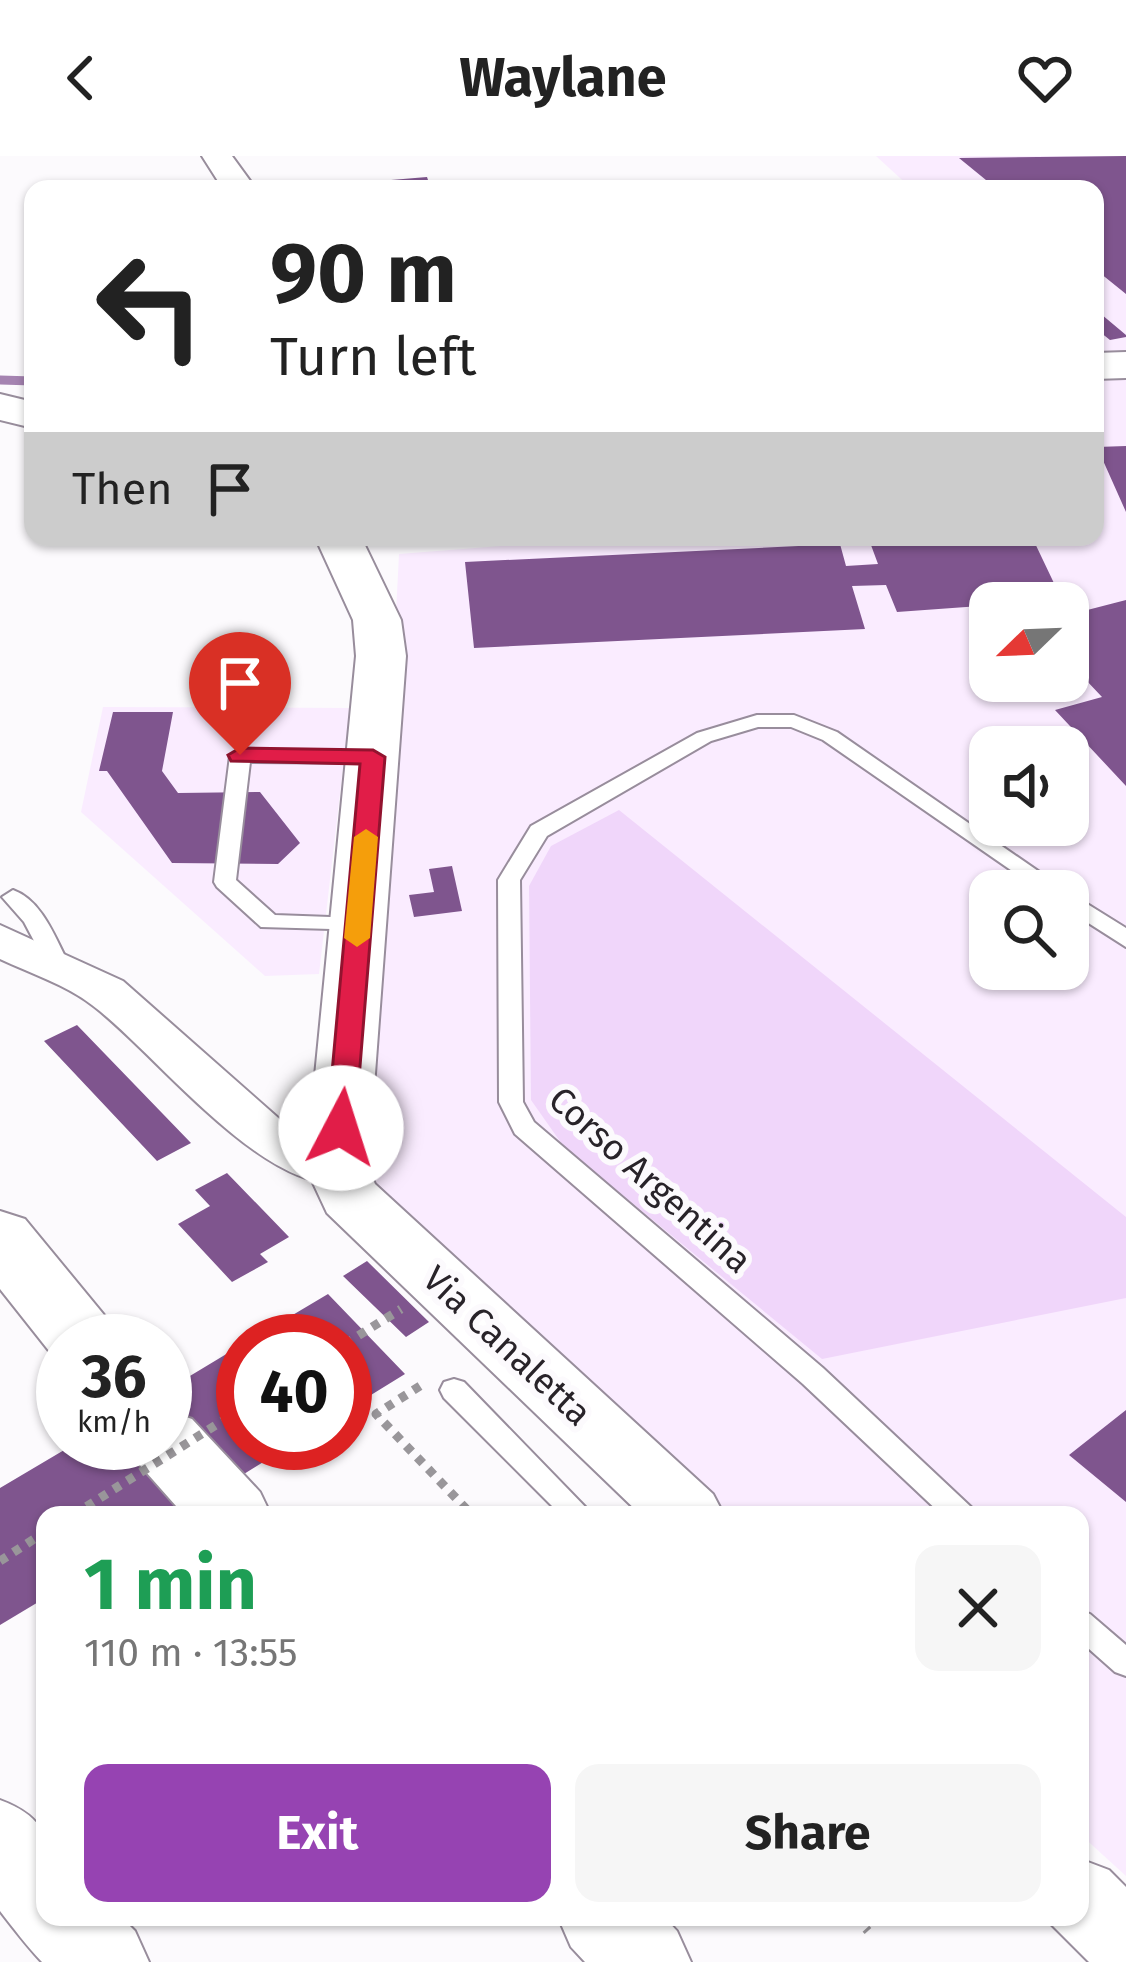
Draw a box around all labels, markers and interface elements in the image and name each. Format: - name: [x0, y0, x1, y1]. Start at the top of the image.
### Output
- icon: back: [48, 45, 114, 111]
- icon: heart: [1012, 45, 1078, 111]
- text: Waylane: [459, 46, 667, 110]
- text: 90 m: [270, 223, 457, 324]
- icon: left: [72, 228, 228, 384]
- text: Turn left: [270, 325, 477, 389]
- icon: arrive: [197, 456, 263, 522]
- text: Then: [72, 462, 173, 516]
- north arrow: [969, 582, 1089, 702]
- map controls: [969, 582, 1089, 990]
- pin: [189, 632, 291, 755]
- icon: arrive: [207, 650, 273, 716]
- button: sound: [969, 726, 1089, 846]
- button: search: [969, 870, 1089, 990]
- position arrow: [278, 1065, 404, 1191]
- street label: Corso Argentina: [539, 1077, 761, 1283]
- street label: Via Canaletta: [414, 1257, 600, 1435]
- speed limit sign: 40: [216, 1314, 372, 1470]
- text: 36: [81, 1341, 147, 1413]
- text: km/h: [77, 1404, 151, 1440]
- text: 1 min: [84, 1542, 257, 1628]
- button: close: [915, 1545, 1041, 1671]
- text: 110 m · 13:55: [84, 1630, 298, 1676]
- button: Exit: [84, 1764, 551, 1902]
- button: Share: [575, 1764, 1041, 1902]

